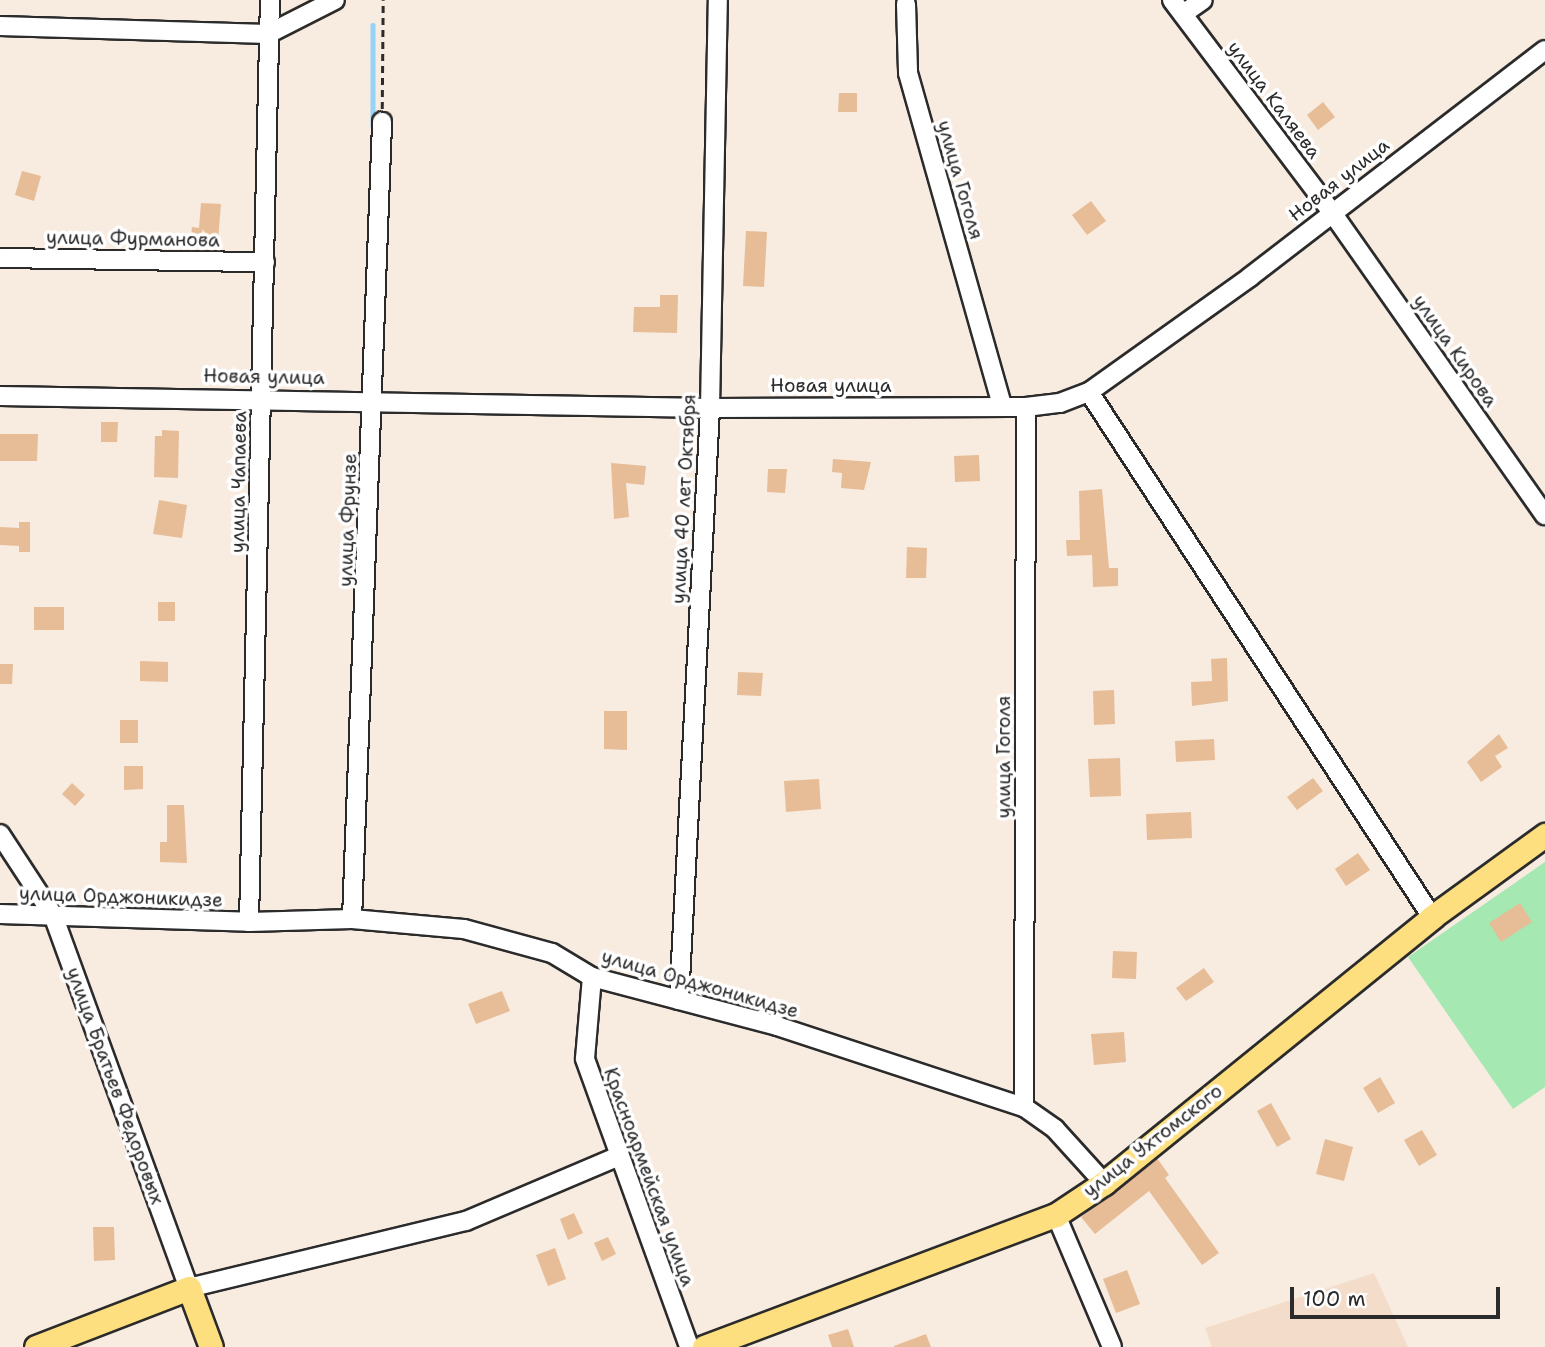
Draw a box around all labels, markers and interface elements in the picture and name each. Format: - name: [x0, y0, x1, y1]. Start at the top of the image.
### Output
- street label: улица Каляева: [1222, 37, 1326, 163]
- street label: улица Гоголя: [932, 118, 988, 242]
- street label: Новая улица: [1284, 134, 1394, 226]
- street label: улица Фурманова: [46, 226, 220, 252]
- street label: улица Кирова: [1408, 290, 1502, 412]
- street label: Новая улица: [203, 365, 325, 389]
- street label: Новая улица: [770, 375, 892, 397]
- street label: улица 40 лет Октября: [667, 394, 701, 604]
- street label: улица Чапаева: [226, 411, 252, 553]
- street label: улица Фрунзе: [334, 453, 362, 587]
- street label: улица Гоголя: [993, 696, 1015, 818]
- street label: улица Орджоникидзе: [19, 882, 223, 912]
- street label: улица Орджоникидзе: [599, 945, 801, 1023]
- street label: улица Братьев Федоровых: [61, 964, 169, 1208]
- street label: Красноармейская улица: [599, 1065, 699, 1289]
- street label: улица Ухтомского: [1079, 1080, 1227, 1202]
- scale bar: [1293, 1274, 1503, 1318]
- text: 100 m: [1303, 1285, 1366, 1313]

